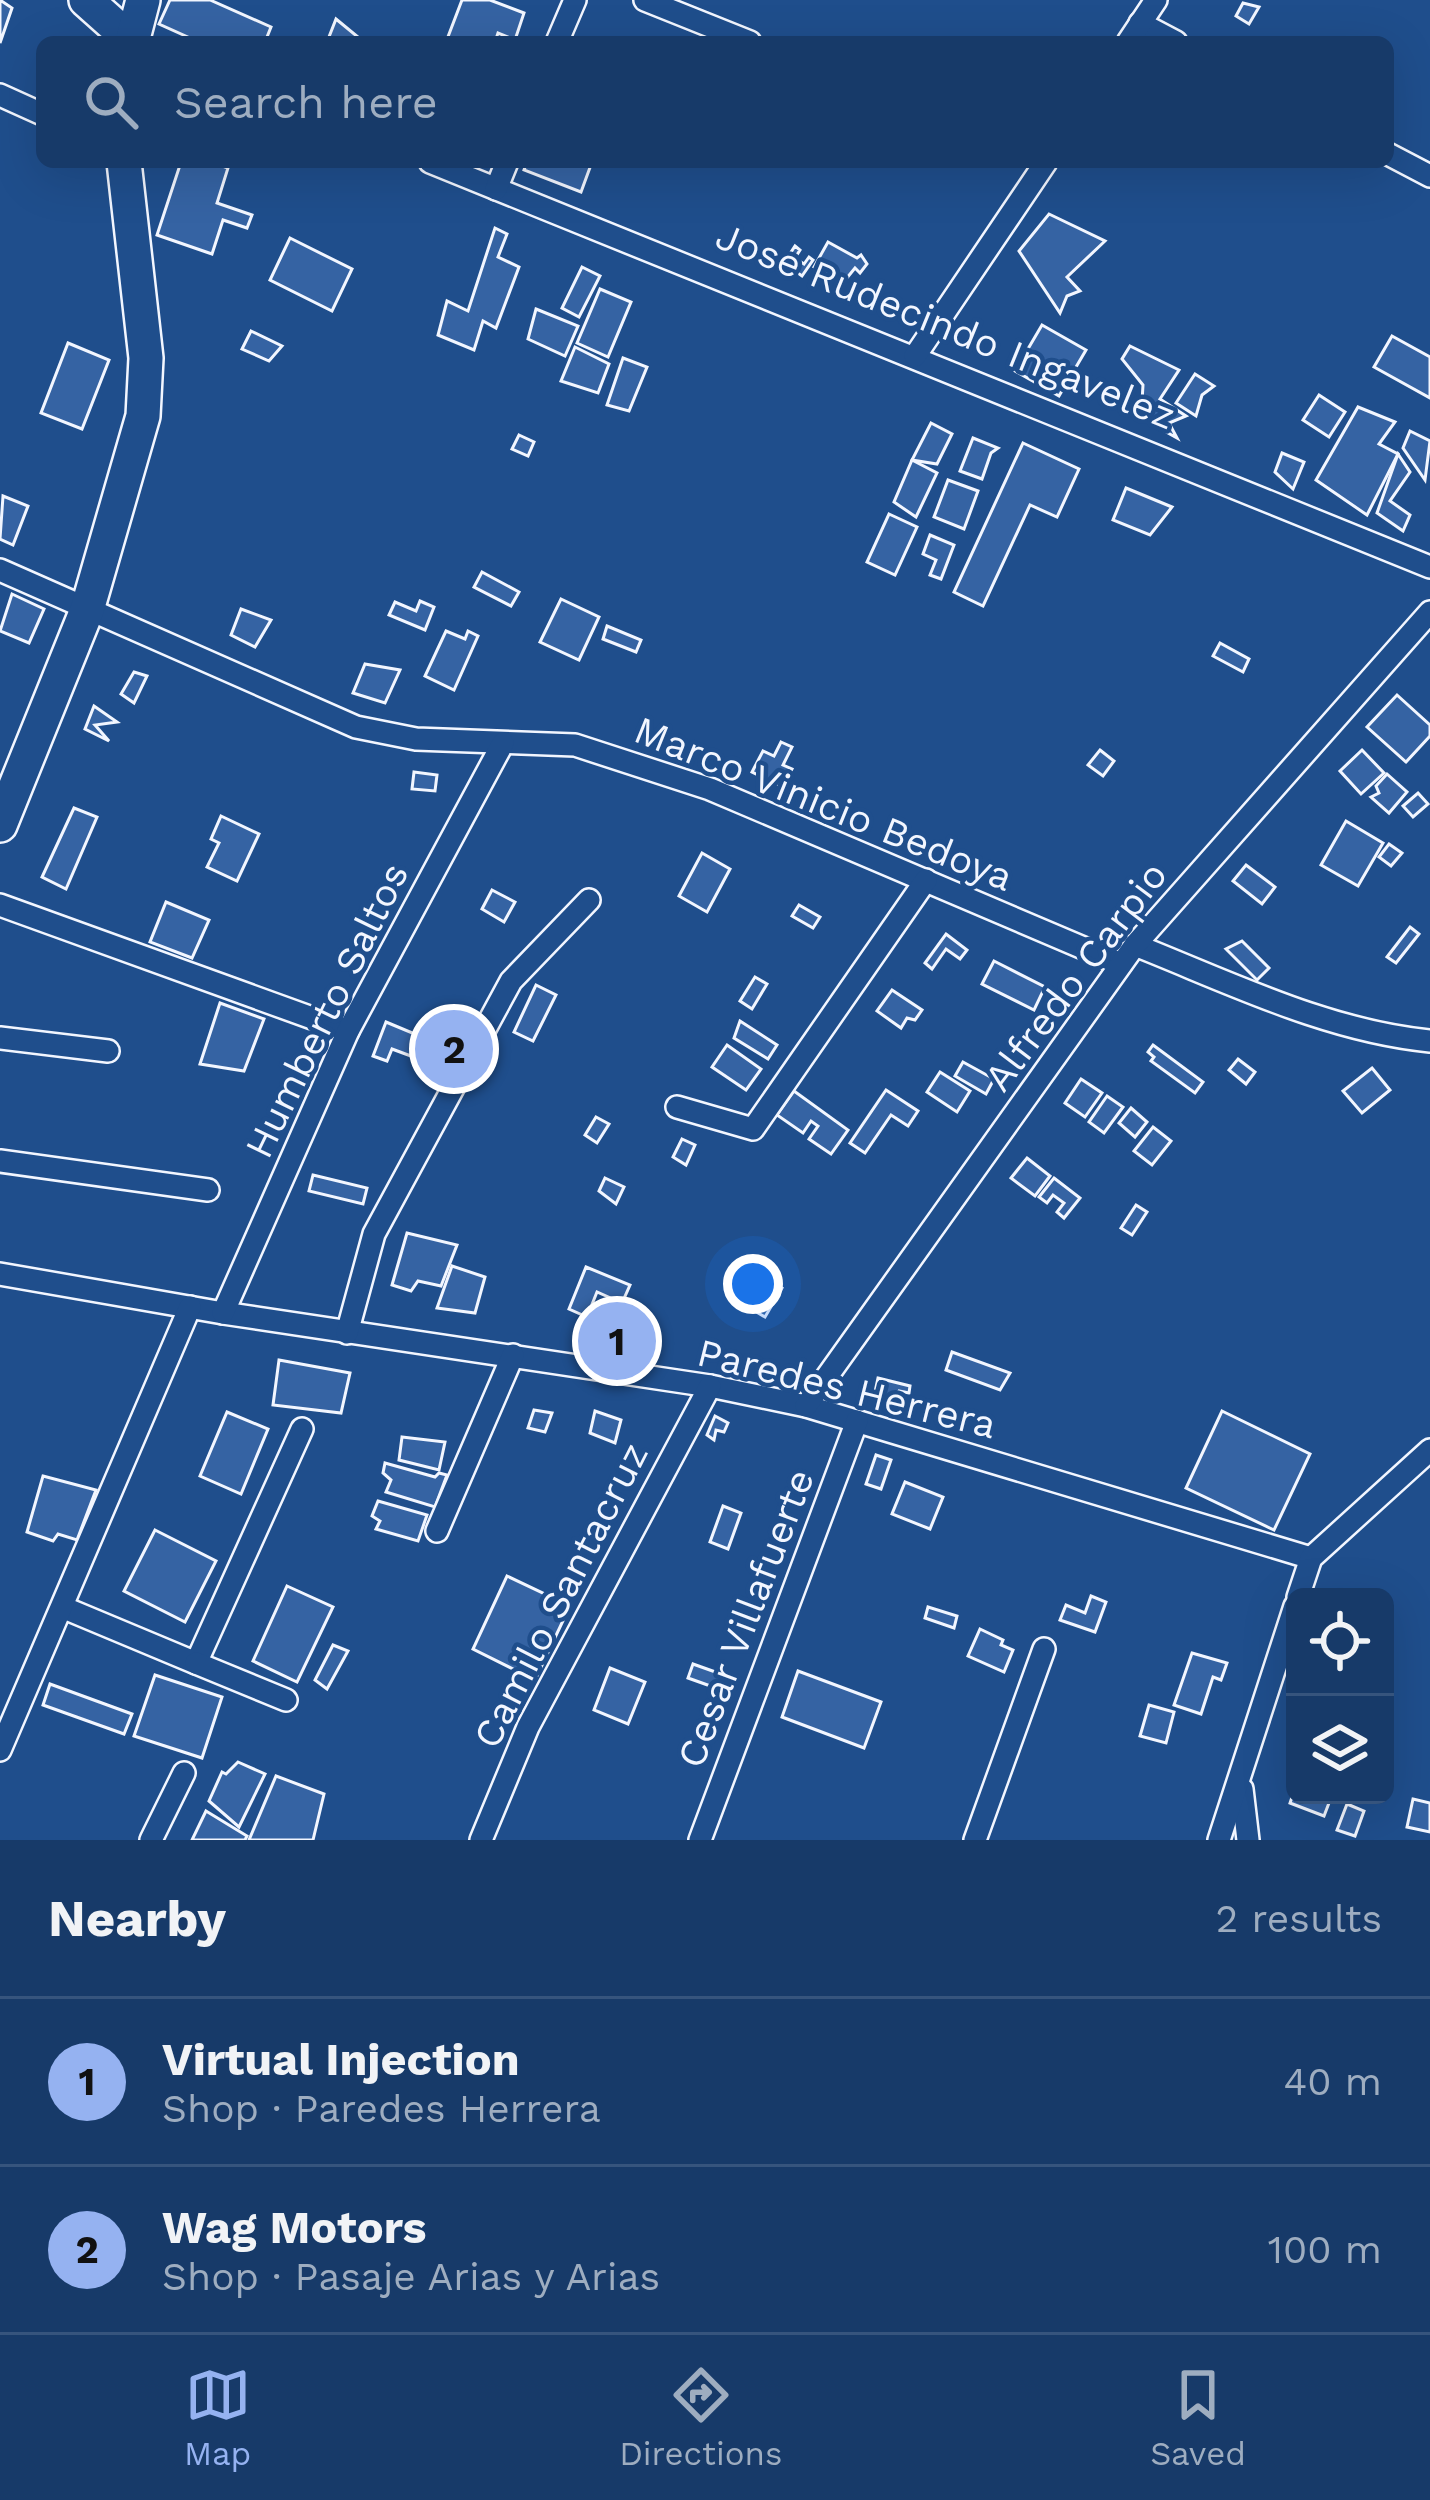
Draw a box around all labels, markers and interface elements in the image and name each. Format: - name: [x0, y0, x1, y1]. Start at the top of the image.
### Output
- search box: [36, 36, 1394, 168]
- icon: search: [78, 69, 144, 135]
- text: Search here: [174, 76, 438, 129]
- street label: Jose Rudecindo Ingavelez: [710, 213, 1182, 438]
- street label: Marco Vinicio Bedoya: [628, 707, 1019, 900]
- street label: Alfredo Carpio: [975, 853, 1176, 1100]
- street label: Humberto Saltos: [236, 855, 417, 1165]
- pin: 2: [415, 1004, 493, 1094]
- your location: [723, 1254, 783, 1314]
- pin: 1: [578, 1296, 656, 1386]
- street label: Paredes Herrera: [693, 1330, 1001, 1447]
- street label: Camilo Santacruz: [464, 1435, 657, 1755]
- street label: Cesar Villafuerte: [668, 1463, 823, 1774]
- map controls: [1286, 1588, 1394, 1804]
- button: locate: [1286, 1588, 1394, 1696]
- button: layers: [1286, 1696, 1394, 1804]
- text: Nearby: [48, 1889, 226, 1948]
- text: 2 results: [1216, 1896, 1382, 1941]
- text: Virtual Injection: [162, 2033, 520, 2086]
- text: 1: [79, 2059, 95, 2104]
- text: 40 m: [1283, 2059, 1382, 2104]
- text: Shop · Paredes Herrera: [162, 2086, 601, 2131]
- text: Wag Motors: [162, 2201, 427, 2254]
- text: 2: [75, 2227, 99, 2272]
- text: 100 m: [1268, 2227, 1382, 2272]
- text: Shop · Pasaje Arias y Arias: [162, 2254, 660, 2299]
- tab: Map: [184, 2362, 251, 2473]
- tab: Directions: [619, 2362, 782, 2473]
- tab: Saved: [1150, 2362, 1246, 2473]

